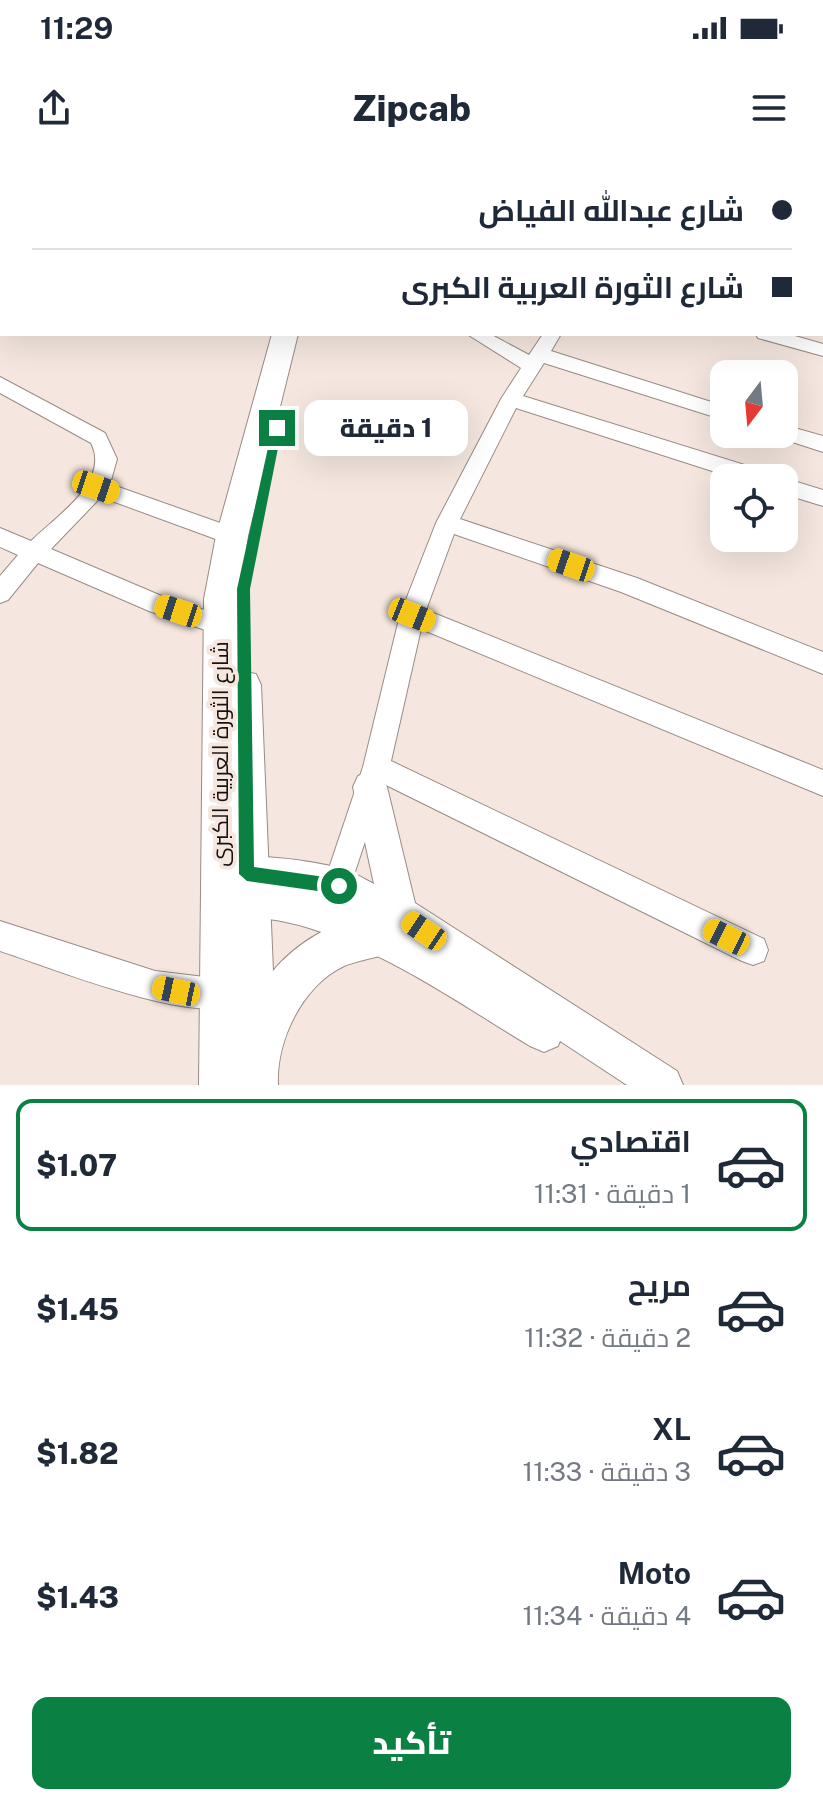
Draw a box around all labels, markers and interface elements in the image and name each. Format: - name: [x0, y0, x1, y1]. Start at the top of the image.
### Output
- text: 11:29: [40, 10, 113, 46]
- icon: share: [32, 86, 76, 130]
- icon: menu: [747, 86, 791, 130]
- text: Zipcab: [352, 87, 471, 129]
- text: شارع عبدالله الفياض: [479, 192, 744, 228]
- text: شارع الثورة العربية الكبرى: [401, 269, 744, 305]
- north arrow: [710, 360, 798, 448]
- map controls: [710, 360, 798, 552]
- callout: 1 دقيقة: [305, 400, 469, 456]
- route end: [259, 410, 295, 446]
- text: 1 دقيقة: [340, 412, 432, 443]
- button: locate: [710, 464, 798, 552]
- car: [69, 468, 123, 506]
- car: [544, 546, 598, 584]
- car: [151, 592, 205, 630]
- car: [385, 595, 439, 635]
- street label: شارع الثورة العربية الكبرى: [207, 641, 235, 867]
- route start: [321, 868, 357, 904]
- car: [397, 908, 451, 954]
- car: [699, 916, 753, 958]
- car: [150, 974, 202, 1008]
- text: اقتصادي: [570, 1123, 691, 1159]
- icon: car: [715, 1129, 787, 1201]
- text: $1.07: [36, 1147, 117, 1183]
- text: 1 دقيقة · 11:31: [534, 1178, 691, 1209]
- text: مريح: [628, 1267, 691, 1303]
- icon: car: [715, 1273, 787, 1345]
- text: $1.45: [36, 1291, 119, 1327]
- text: 2 دقيقة · 11:32: [524, 1322, 691, 1353]
- text: XL: [652, 1411, 691, 1447]
- icon: car: [715, 1417, 787, 1489]
- text: $1.82: [36, 1435, 119, 1471]
- text: 3 دقيقة · 11:33: [523, 1456, 691, 1487]
- text: Moto: [618, 1555, 691, 1591]
- icon: car: [715, 1561, 787, 1633]
- text: $1.43: [36, 1579, 119, 1615]
- text: 4 دقيقة · 11:34: [523, 1600, 691, 1631]
- button: تأكيد: [32, 1697, 791, 1789]

